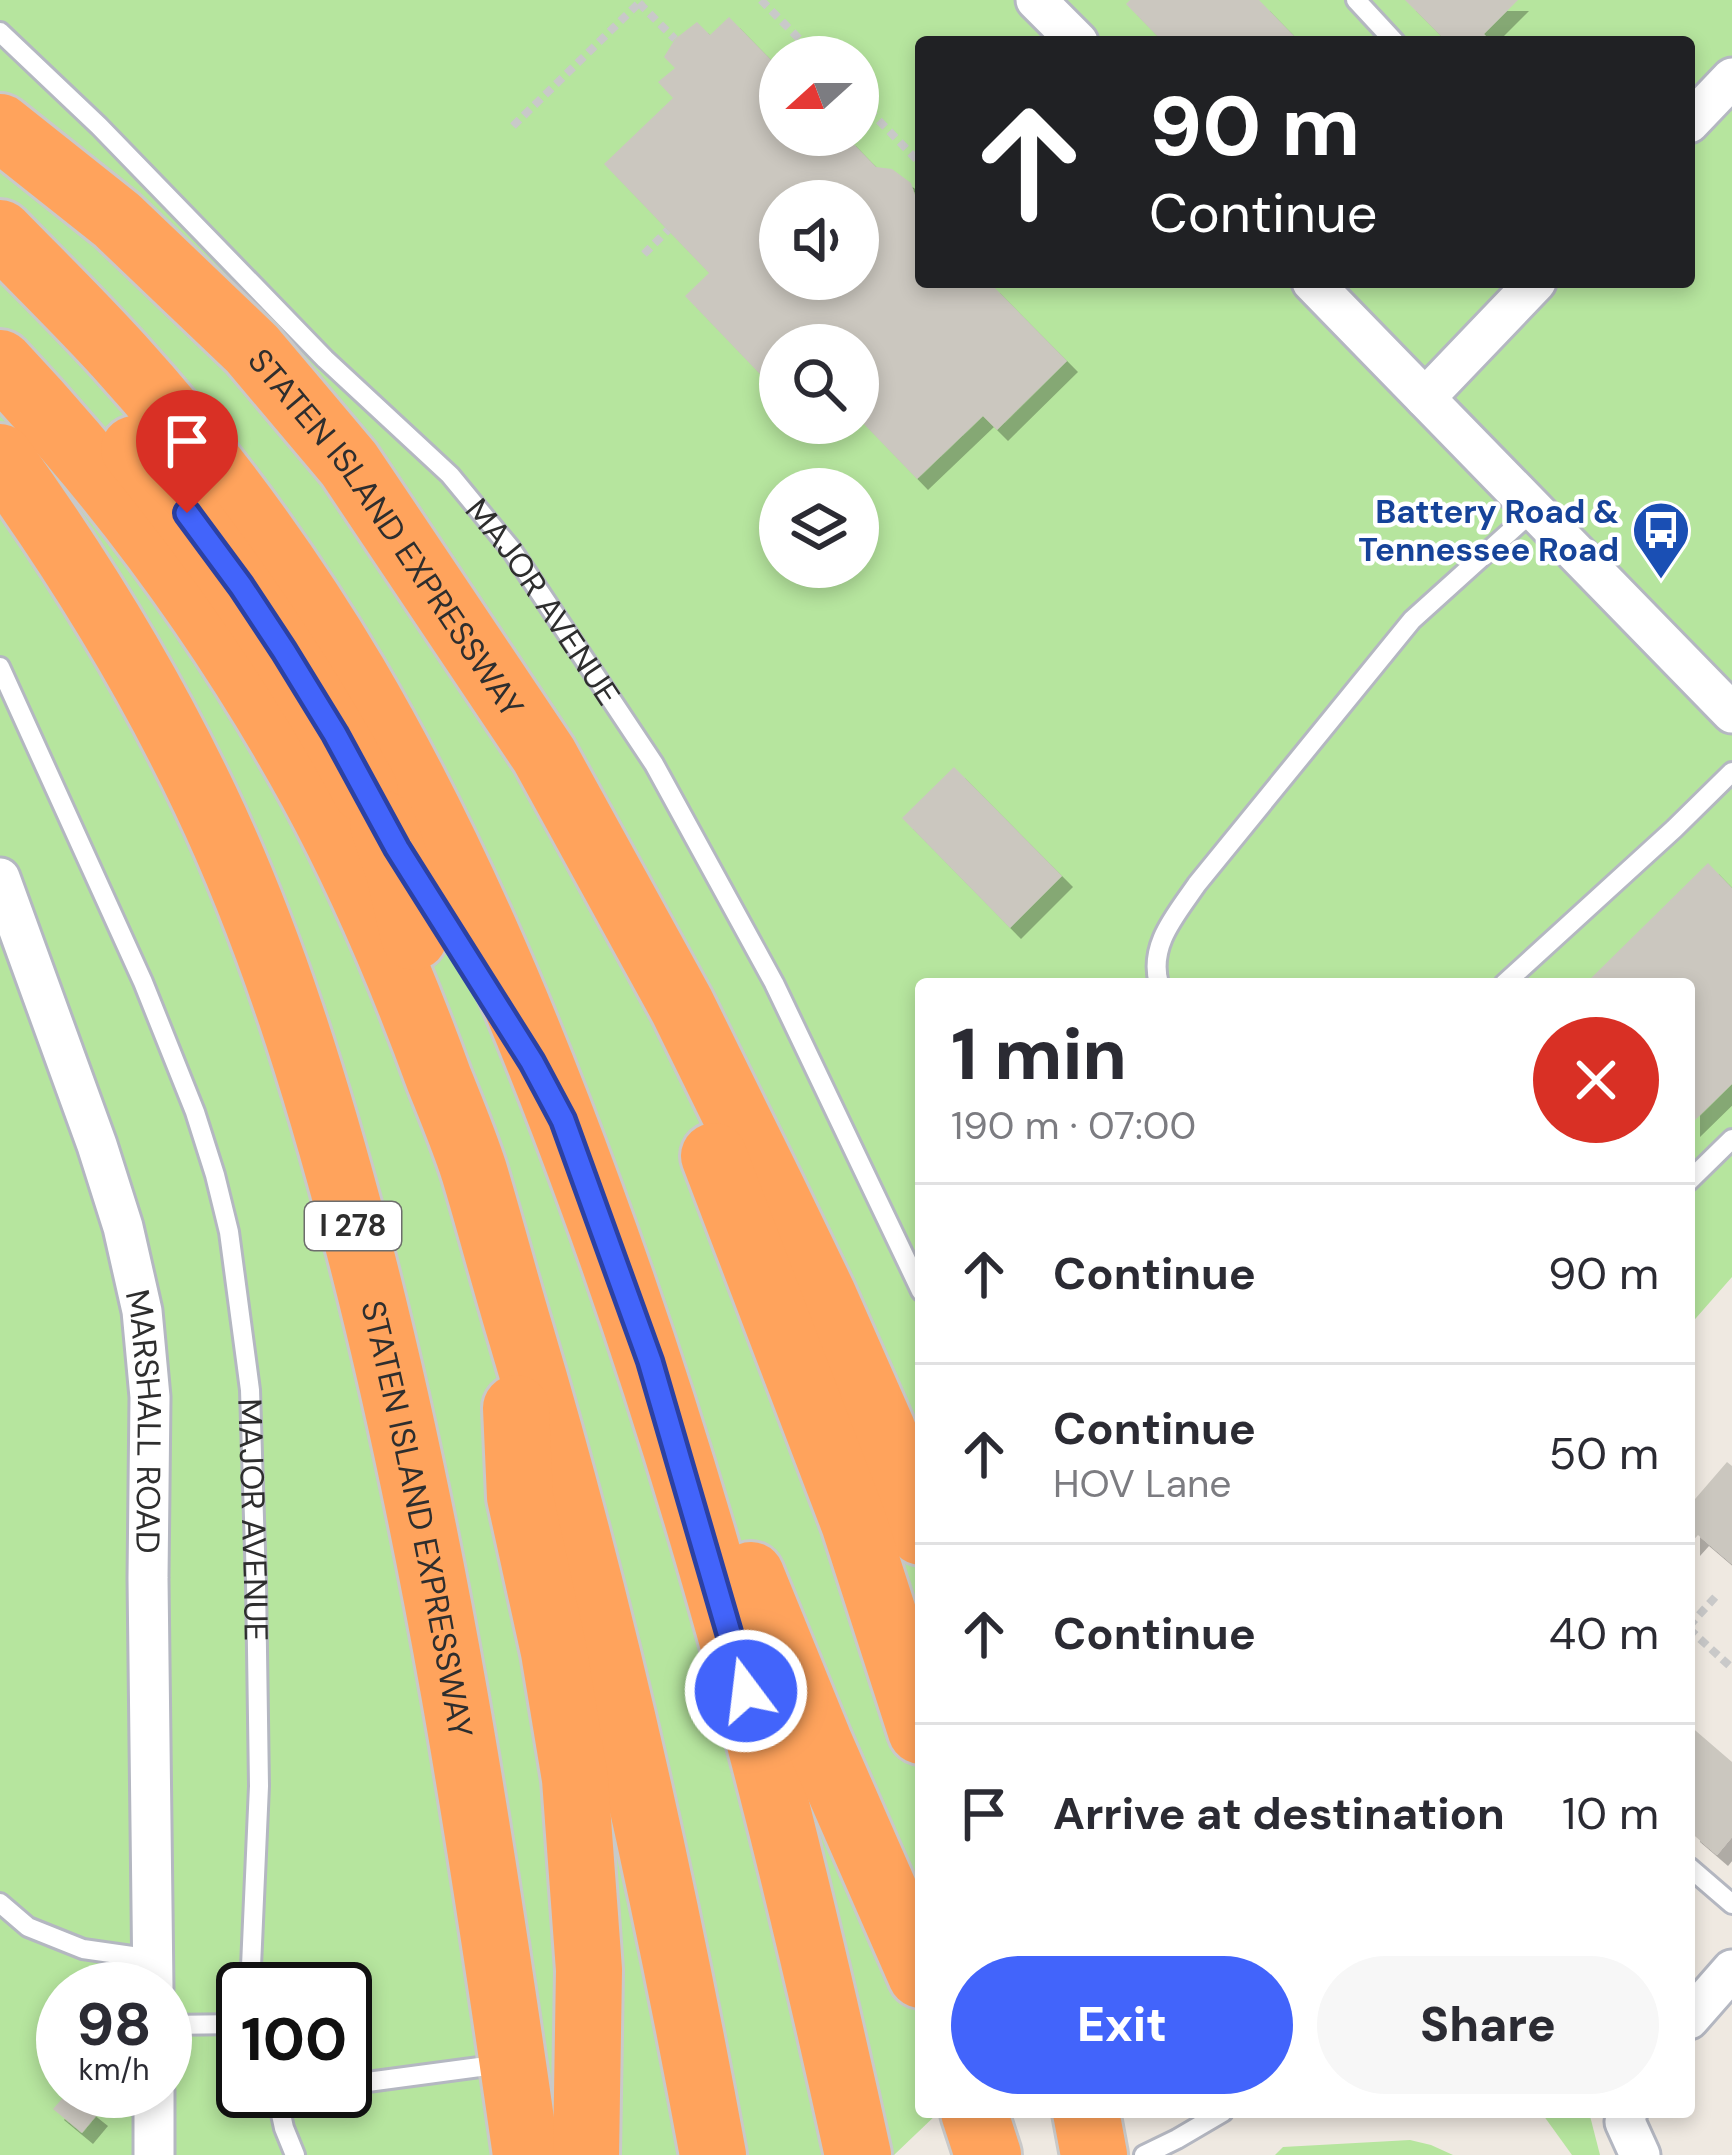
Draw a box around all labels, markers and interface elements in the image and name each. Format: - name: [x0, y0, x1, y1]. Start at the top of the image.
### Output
- north arrow: [759, 36, 879, 156]
- map controls: [759, 36, 879, 588]
- text: 90 m: [1149, 72, 1360, 181]
- icon: ahead: [951, 84, 1107, 240]
- text: Continue: [1149, 178, 1377, 249]
- button: sound: [759, 180, 879, 300]
- button: search: [759, 324, 879, 444]
- street label: STATEN ISLAND EXPRESSWAY: [239, 339, 533, 725]
- pin: [136, 390, 238, 513]
- icon: arrive: [154, 408, 220, 474]
- button: layers: [759, 468, 879, 588]
- street label: MAJOR AVENUE: [456, 489, 630, 713]
- place label: Battery Road & Tennessee Road: [1358, 490, 1619, 571]
- bus stop icon: Battery Road & Tennessee Road: [1630, 499, 1692, 581]
- text: 1 min: [951, 1008, 1127, 1101]
- button: close: [1533, 1017, 1659, 1143]
- text: 190 m · 07:00: [951, 1100, 1196, 1151]
- road number: I 278: [305, 1202, 401, 1250]
- icon: ahead: [951, 1241, 1017, 1307]
- text: Continue: [1053, 1244, 1256, 1303]
- text: 90 m: [1548, 1244, 1659, 1303]
- street label: MARSHALL ROAD: [116, 1285, 171, 1554]
- street label: STATEN ISLAND EXPRESSWAY: [351, 1296, 483, 1741]
- street label: MAJOR AVENUE: [228, 1398, 278, 1641]
- text: Continue: [1053, 1399, 1256, 1458]
- icon: ahead: [951, 1421, 1017, 1487]
- text: 50 m: [1549, 1424, 1659, 1483]
- text: HOV Lane: [1053, 1458, 1231, 1509]
- icon: ahead: [951, 1601, 1017, 1667]
- text: Continue: [1053, 1604, 1256, 1663]
- text: 40 m: [1549, 1604, 1659, 1663]
- position arrow: [683, 1628, 809, 1754]
- icon: arrive: [951, 1781, 1017, 1847]
- text: Arrive at destination: [1053, 1784, 1505, 1843]
- text: 10 m: [1562, 1784, 1659, 1843]
- button: Exit: [951, 1956, 1293, 2094]
- button: Share: [1317, 1956, 1659, 2094]
- speed limit sign: 100: [216, 1962, 372, 2118]
- text: 98: [76, 1985, 152, 2064]
- text: km/h: [79, 2050, 149, 2089]

